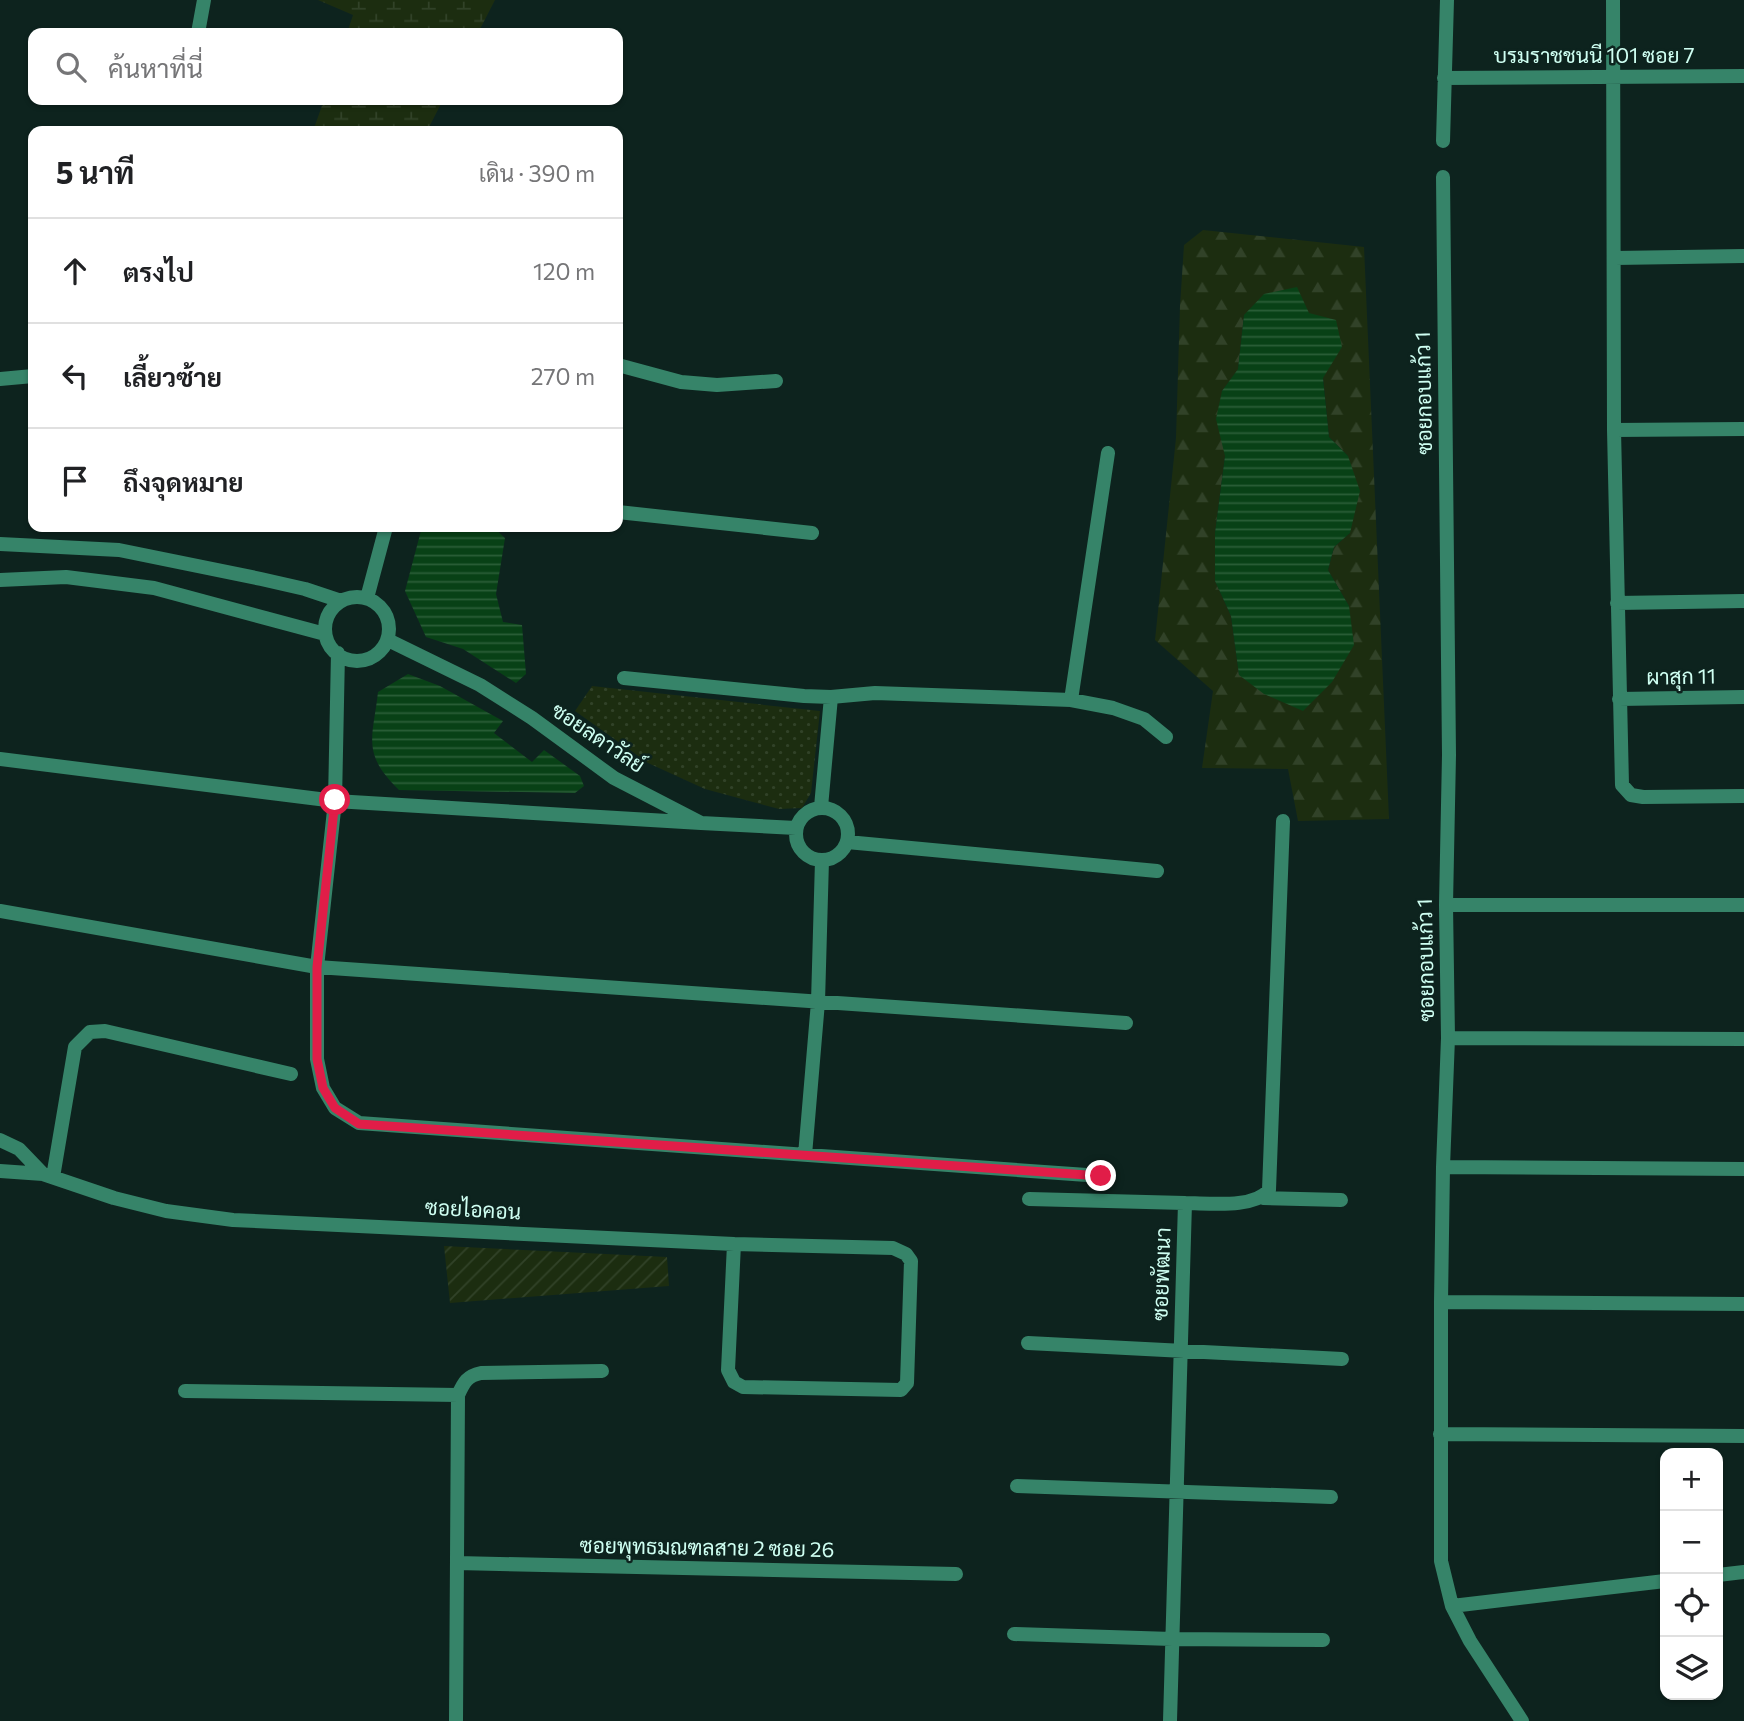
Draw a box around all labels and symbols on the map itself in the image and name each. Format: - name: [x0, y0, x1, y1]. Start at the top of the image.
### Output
- street label: บรมราชชนนี 101 ซอย 7: [1493, 42, 1695, 67]
- street label: ซอยกอบแก้ว 1: [1409, 331, 1436, 455]
- street label: ผาสุก 11: [1646, 662, 1716, 692]
- street label: ซอยลดาวัลย์: [547, 696, 650, 777]
- route start: [319, 784, 350, 815]
- street label: ซอยกอบแก้ว 1: [1411, 898, 1438, 1022]
- route end: [1085, 1160, 1116, 1191]
- street label: ซอยไอคอน: [424, 1194, 522, 1224]
- street label: ซอยพัฒนา: [1146, 1227, 1175, 1321]
- street label: ซอยพุทธมณฑลสาย 2 ซอย 26: [579, 1532, 835, 1564]

